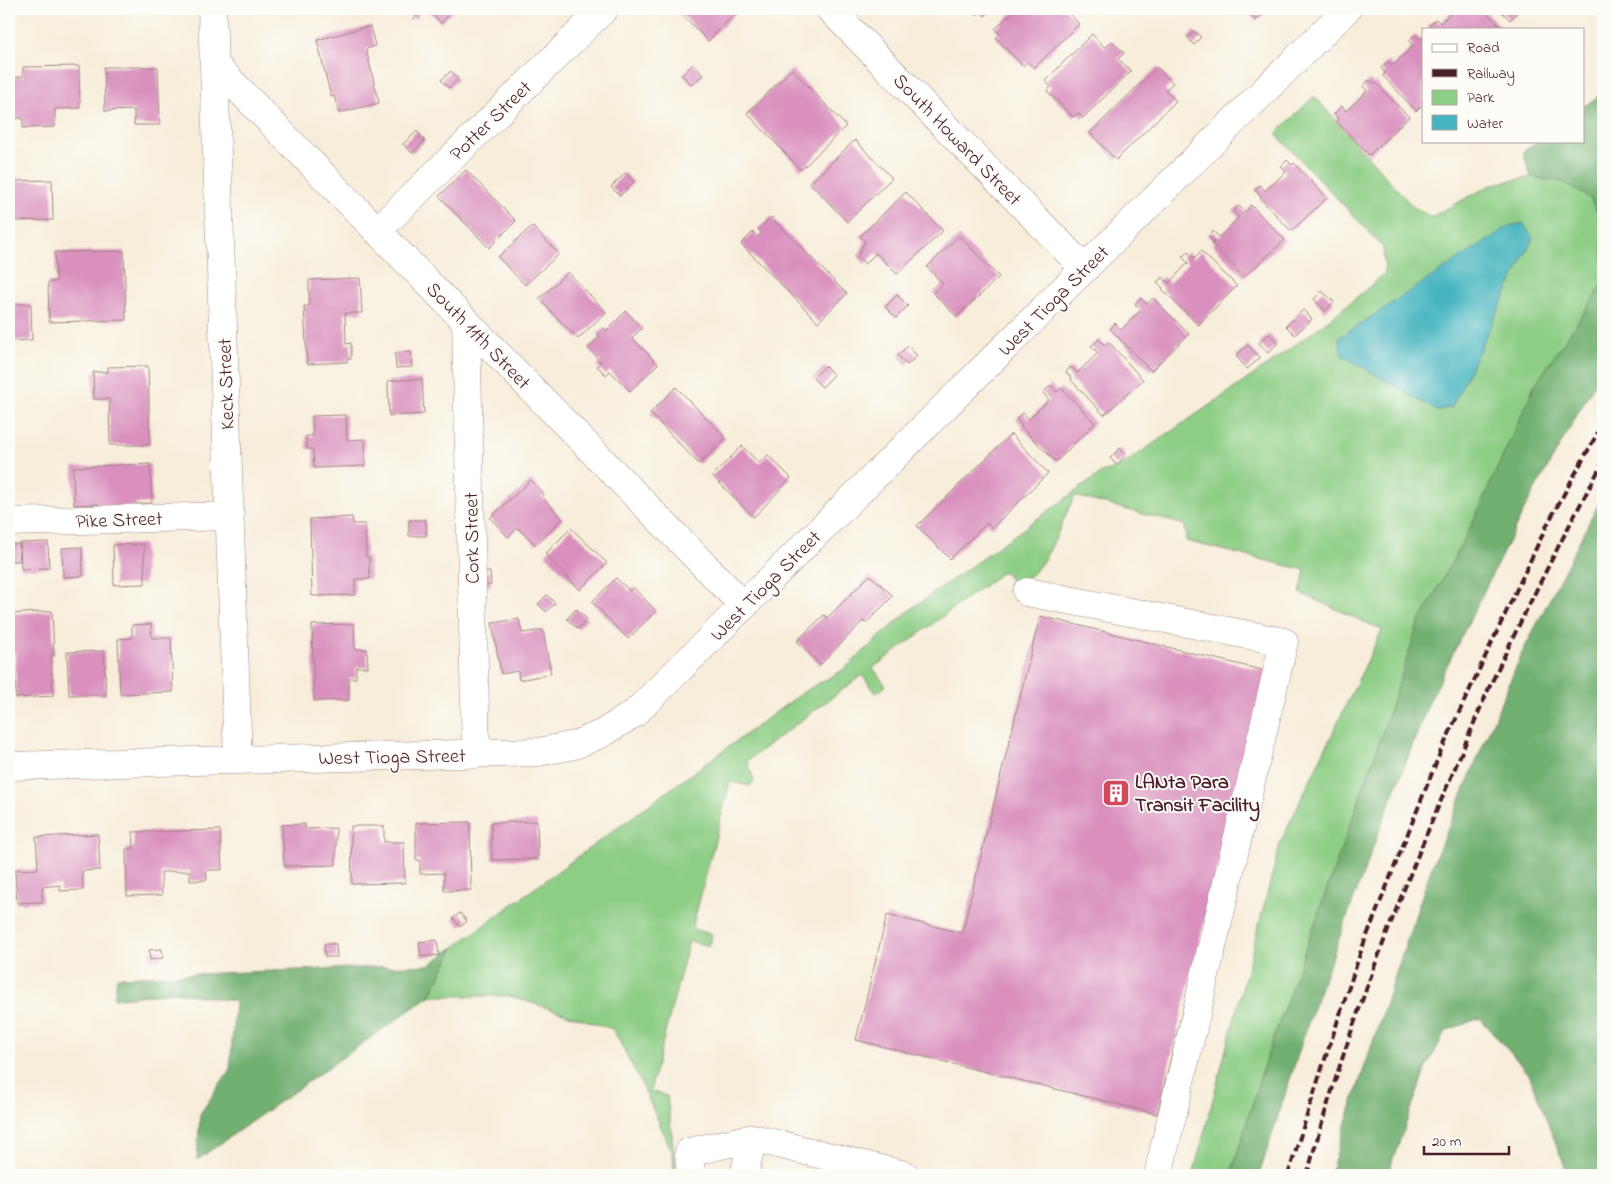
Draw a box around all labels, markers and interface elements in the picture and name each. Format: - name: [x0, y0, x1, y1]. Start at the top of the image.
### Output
- legend: [1422, 28, 1584, 142]
- text: Road: [1467, 37, 1500, 59]
- text: Railway: [1467, 63, 1515, 86]
- street label: South Howard Street: [885, 68, 1027, 214]
- street label: Potter Street: [444, 75, 540, 169]
- text: Park: [1467, 87, 1495, 109]
- text: Water: [1467, 113, 1503, 135]
- street label: West Tioga Street: [993, 239, 1118, 365]
- street label: South 11th Street: [418, 276, 537, 397]
- street label: Keck Street: [211, 337, 244, 430]
- street label: Cork Street: [458, 492, 489, 584]
- street label: Pike Street: [75, 505, 163, 538]
- street label: West Tioga Street: [705, 524, 830, 650]
- street label: West Tioga Street: [318, 743, 466, 775]
- place label: LANta Para Transit Facility: [1135, 769, 1260, 822]
- building icon: LANta Para Transit Facility: [1101, 778, 1131, 808]
- scale bar: [1424, 1124, 1510, 1156]
- text: 20 m: [1432, 1131, 1462, 1153]

